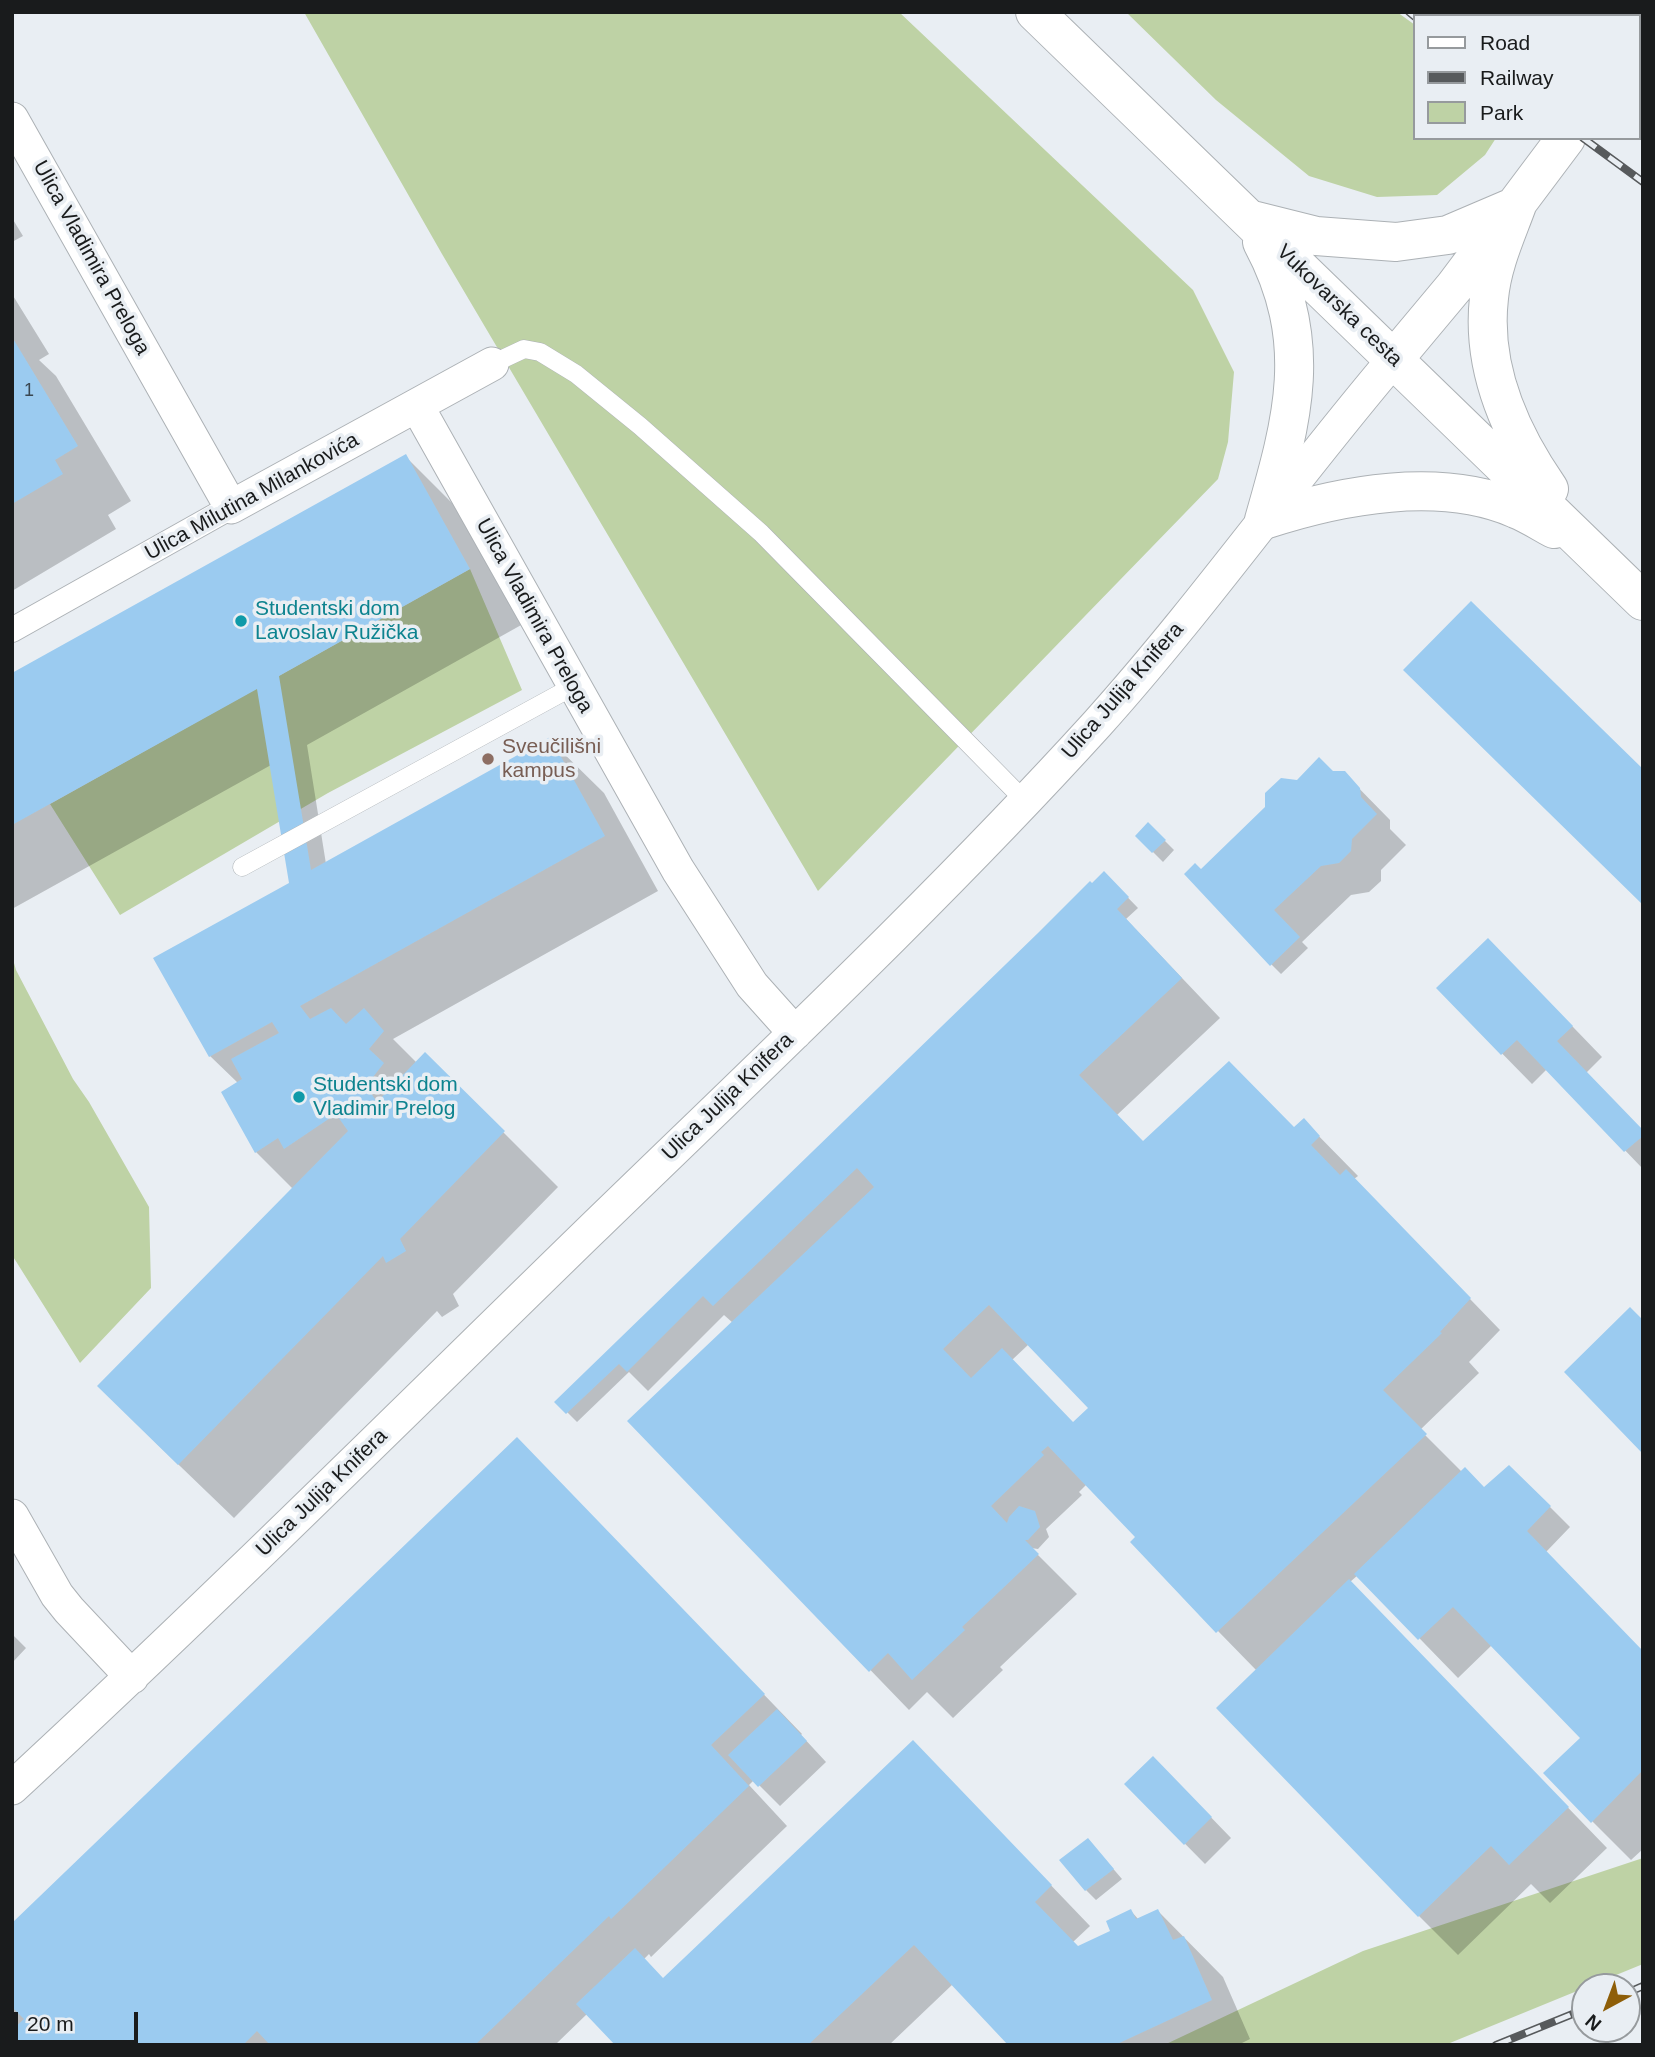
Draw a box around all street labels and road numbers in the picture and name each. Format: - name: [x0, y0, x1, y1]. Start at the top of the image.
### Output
- street label: Ulica Vladimira Preloga: [27, 156, 155, 360]
- street label: Vukovarska cesta: [1271, 240, 1407, 372]
- street label: Ulica Milutina Milankovića: [141, 428, 363, 566]
- street label: Ulica Vladimira Preloga: [470, 514, 598, 718]
- street label: Ulica Julija Knifera: [1057, 618, 1189, 764]
- street label: Ulica Julija Knifera: [657, 1028, 799, 1166]
- street label: Ulica Julija Knifera: [251, 1424, 393, 1562]

